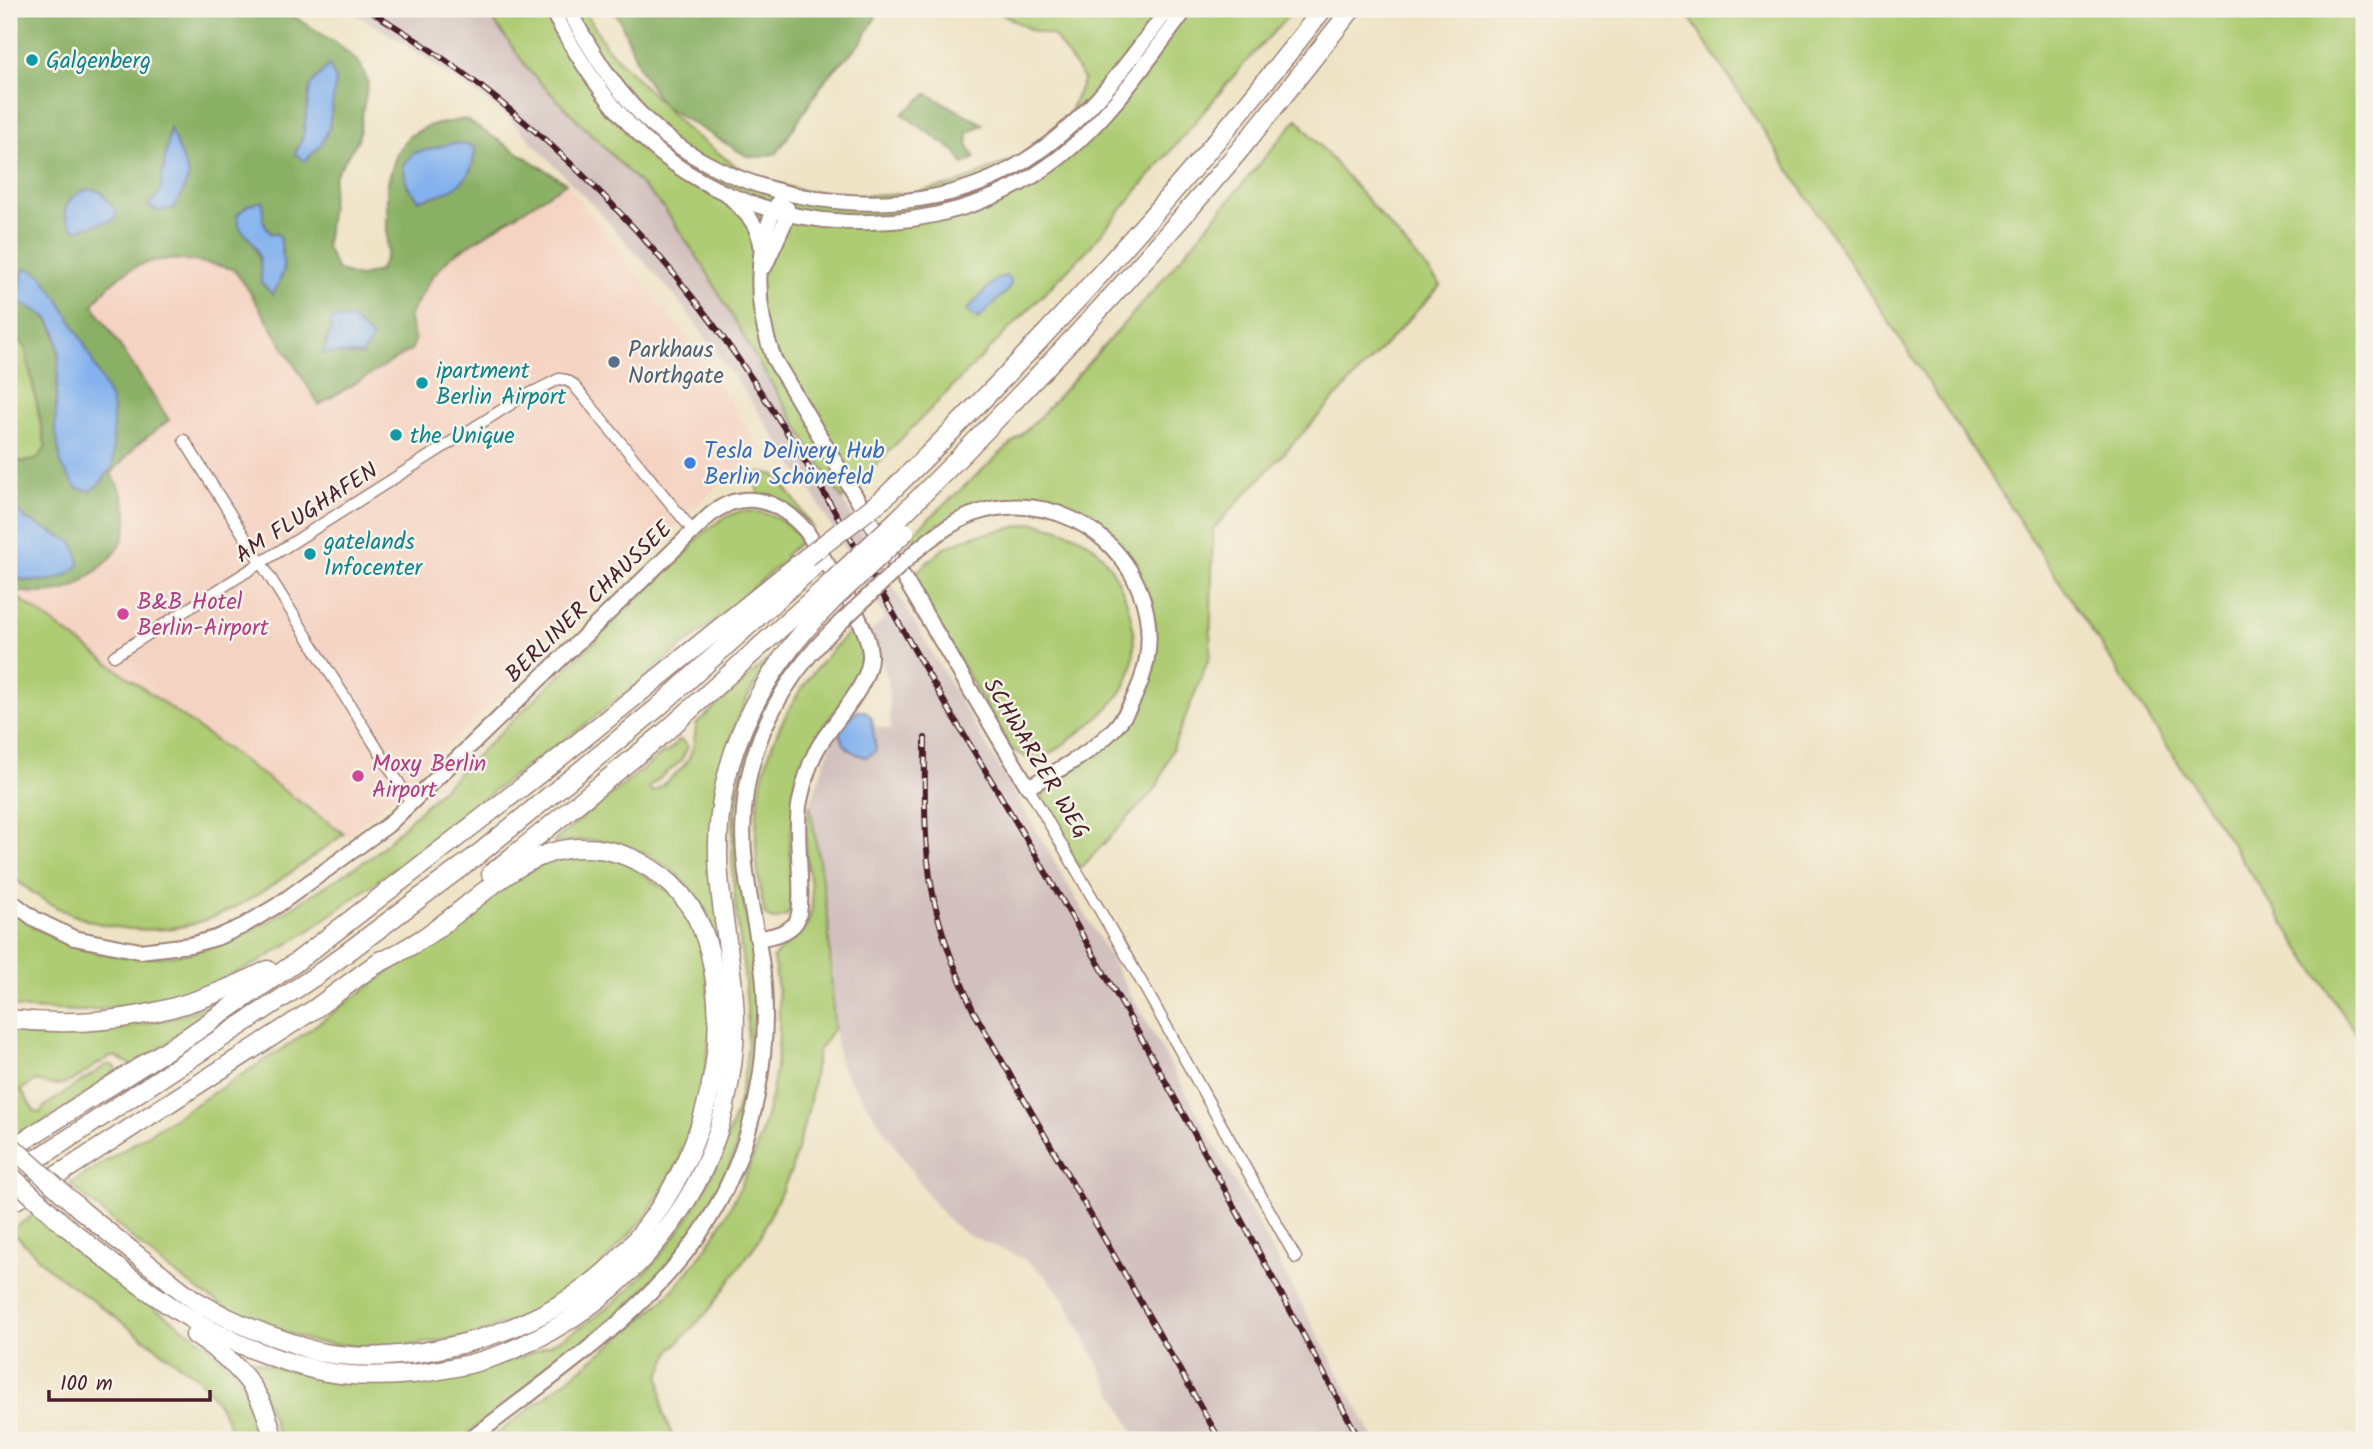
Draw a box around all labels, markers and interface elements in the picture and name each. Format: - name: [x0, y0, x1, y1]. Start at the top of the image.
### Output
- place label: Galgenberg: [46, 44, 151, 80]
- marker: Galgenberg: [24, 52, 40, 68]
- place label: Parkhaus Northgate: [628, 333, 724, 395]
- place label: ipartment Berlin Airport: [436, 354, 567, 416]
- marker: Parkhaus Northgate: [606, 354, 622, 370]
- marker: ipartment Berlin Airport: [414, 375, 430, 391]
- place label: the Unique: [410, 419, 515, 455]
- marker: the Unique: [388, 427, 404, 443]
- place label: Tesla Delivery Hub Berlin Schönefeld: [704, 434, 885, 496]
- street label: AM FLUGHAFEN: [228, 454, 386, 573]
- marker: Tesla Delivery Hub Berlin Schönefeld: [682, 455, 698, 471]
- street label: BERLINER CHAUSSEE: [497, 512, 682, 692]
- place label: gatelands Infocenter: [323, 525, 424, 587]
- marker: gatelands Infocenter: [302, 546, 318, 562]
- place label: B&B Hotel Berlin-Airport: [137, 585, 270, 647]
- marker: B&B Hotel Berlin-Airport: [115, 606, 131, 622]
- street label: SCHWARZER WEG: [973, 671, 1098, 847]
- place label: Moxy Berlin Airport: [372, 747, 486, 809]
- marker: Moxy Berlin Airport: [350, 768, 366, 784]
- scale bar: [49, 1358, 210, 1402]
- text: 100 m: [60, 1368, 113, 1401]

